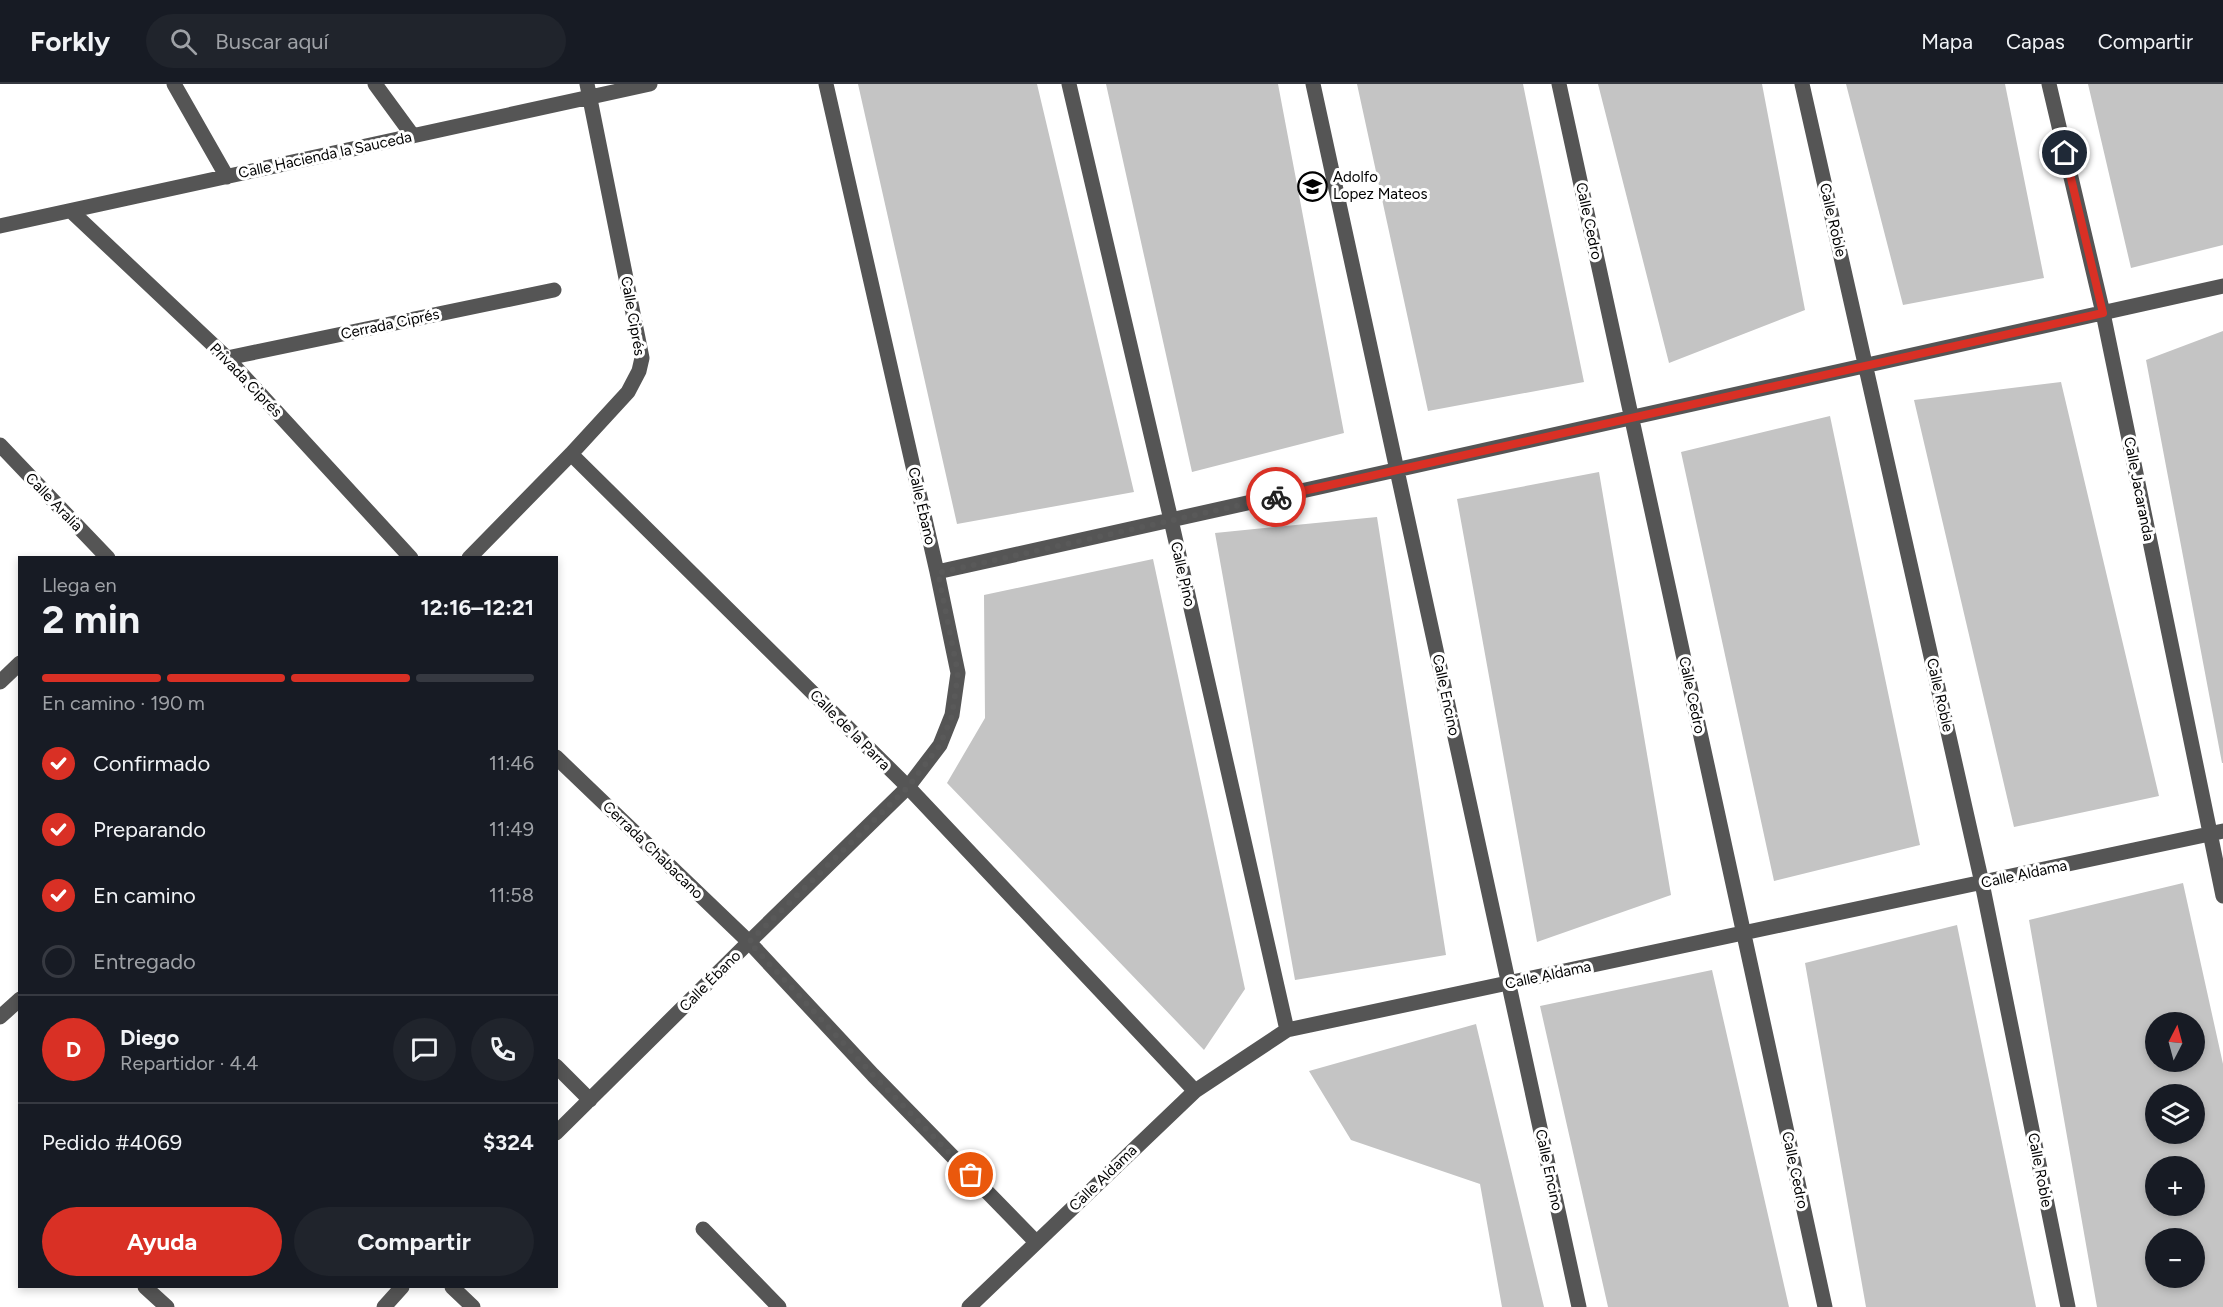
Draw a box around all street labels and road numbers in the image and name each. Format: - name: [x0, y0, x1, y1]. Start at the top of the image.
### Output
- street label: Calle Hacienda la Sauceda: [237, 128, 413, 182]
- street label: Calle Cedro: [1572, 181, 1606, 262]
- street label: Calle Roble: [1816, 181, 1850, 259]
- street label: Calle Ciprés: [617, 275, 649, 357]
- street label: Cerrada Ciprés: [339, 305, 441, 343]
- street label: Privada Ciprés: [206, 339, 286, 421]
- street label: Calle Jacaranda: [2120, 435, 2158, 543]
- street label: Calle Ébano: [904, 465, 940, 547]
- street label: Calle Aralia: [22, 469, 86, 535]
- street label: Calle Pino: [1167, 540, 1199, 609]
- street label: Calle Encino: [1429, 653, 1463, 738]
- street label: Calle Cedro: [1675, 655, 1709, 736]
- street label: Calle Roble: [1923, 656, 1957, 734]
- street label: Calle de la Parra: [806, 686, 894, 774]
- street label: Cerrada Chabacano: [599, 797, 707, 903]
- street label: Calle Aldama: [1979, 856, 2069, 892]
- street label: Calle Ébano: [676, 946, 745, 1015]
- street label: Calle Aldama: [1503, 957, 1593, 993]
- street label: Calle Encino: [1532, 1128, 1566, 1213]
- street label: Calle Cedro: [1778, 1130, 1812, 1211]
- street label: Calle Roble: [2024, 1131, 2056, 1209]
- street label: Calle Aldama: [1065, 1141, 1141, 1215]

